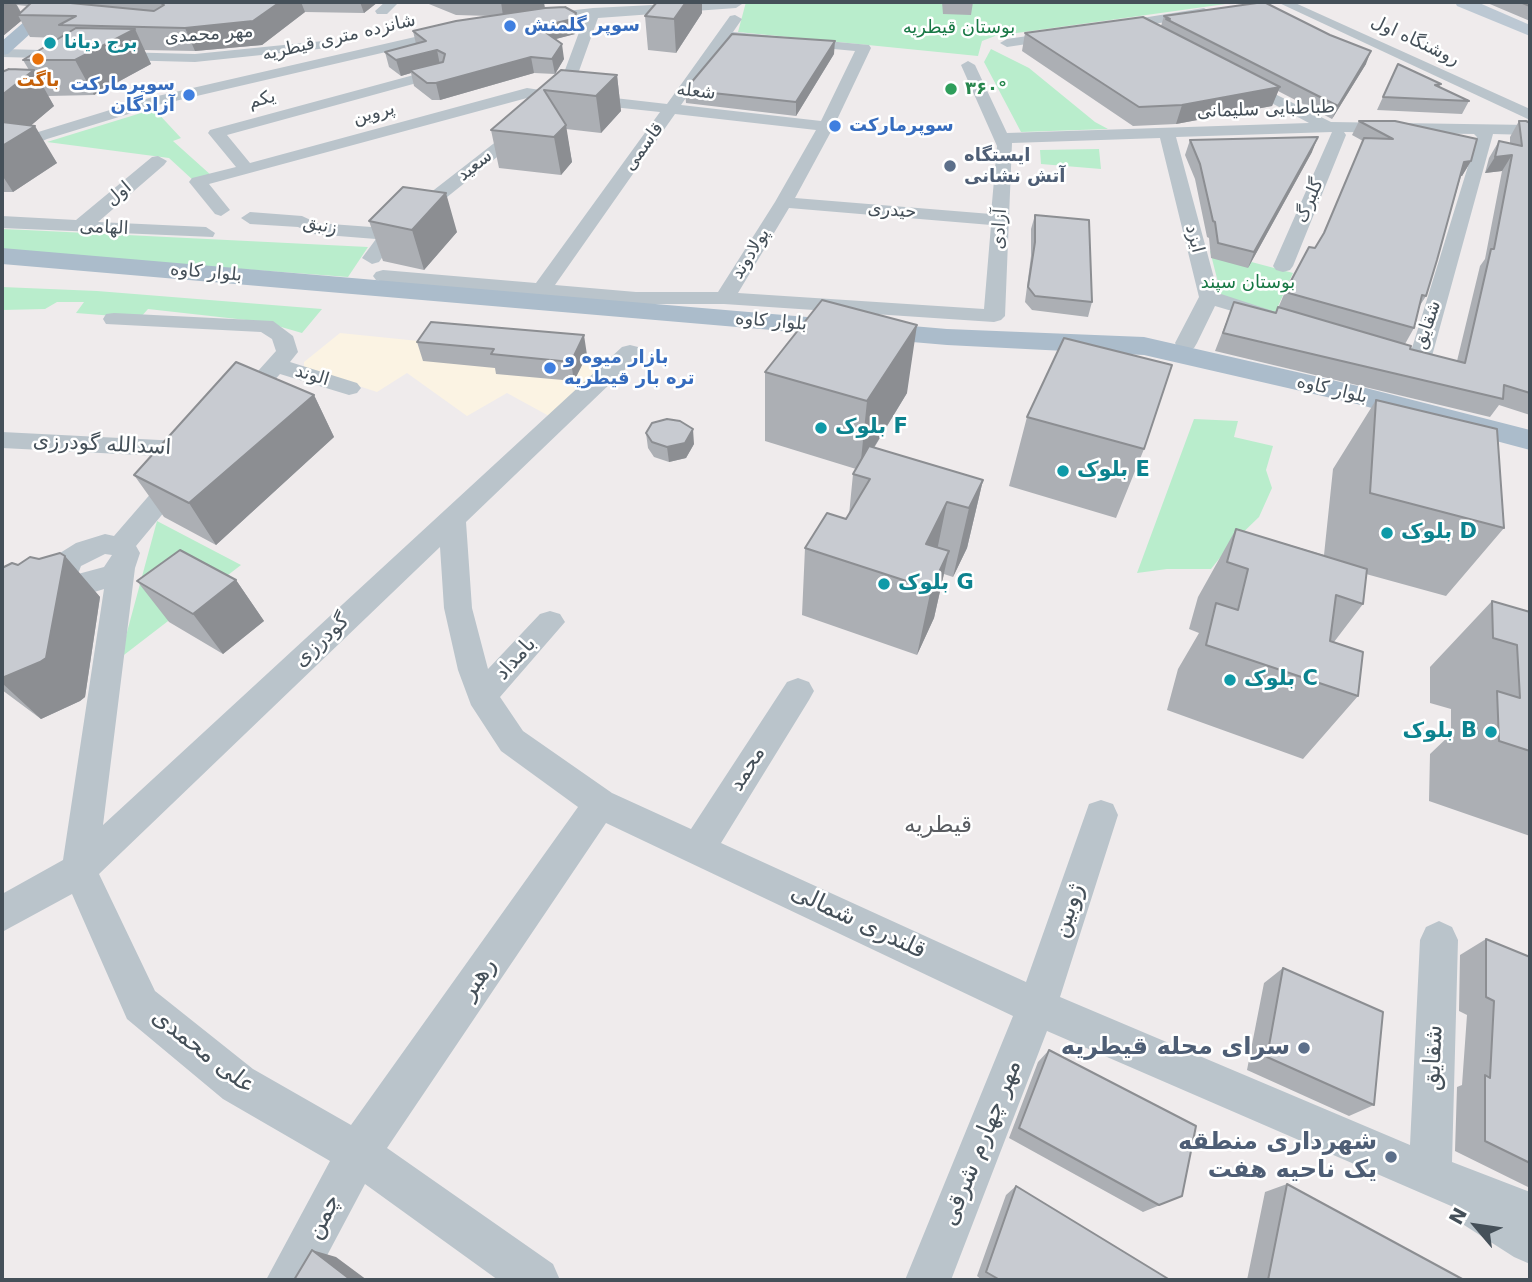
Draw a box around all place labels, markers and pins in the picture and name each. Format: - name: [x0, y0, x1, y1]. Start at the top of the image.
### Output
- place label: سوپر گلمنش: [524, 15, 640, 37]
- marker: سوپر گلمنش: [502, 18, 518, 34]
- place label: برج دیانا: [64, 32, 137, 54]
- marker: برج دیانا: [42, 35, 58, 51]
- marker: باگت: [30, 51, 46, 67]
- place label: باگت: [16, 70, 60, 92]
- place label: سوپرمارکت آزادگان: [70, 74, 175, 116]
- place label: ۳۶۰°: [965, 78, 1007, 100]
- marker: ۳۶۰°: [943, 81, 959, 97]
- marker: سوپرمارکت آزادگان: [181, 87, 197, 103]
- place label: سوپرمارکت: [849, 115, 954, 137]
- marker: سوپرمارکت: [827, 118, 843, 134]
- place label: ایستگاه آتش نشانی: [964, 145, 1065, 188]
- marker: ایستگاه آتش نشانی: [942, 158, 958, 174]
- place label: بازار میوه و تره بار قیطریه: [564, 347, 695, 390]
- marker: بازار میوه و تره بار قیطریه: [542, 360, 558, 376]
- place label: بلوک F: [835, 415, 908, 441]
- marker: بلوک F: [813, 420, 829, 436]
- place label: بلوک E: [1077, 458, 1150, 484]
- marker: بلوک E: [1055, 463, 1071, 479]
- place label: بلوک D: [1401, 520, 1477, 546]
- marker: بلوک D: [1379, 525, 1395, 541]
- place label: بلوک G: [898, 571, 974, 597]
- marker: بلوک G: [876, 576, 892, 592]
- place label: بلوک C: [1244, 667, 1318, 693]
- marker: بلوک C: [1222, 672, 1238, 688]
- place label: بلوک B: [1403, 719, 1477, 745]
- marker: بلوک B: [1483, 724, 1499, 740]
- place label: سرای محله قیطریه: [1061, 1034, 1290, 1062]
- marker: سرای محله قیطریه: [1296, 1040, 1312, 1056]
- place label: شهرداری منطقه یک ناحیه هفت: [1178, 1129, 1377, 1185]
- marker: شهرداری منطقه یک ناحیه هفت: [1383, 1149, 1399, 1165]

